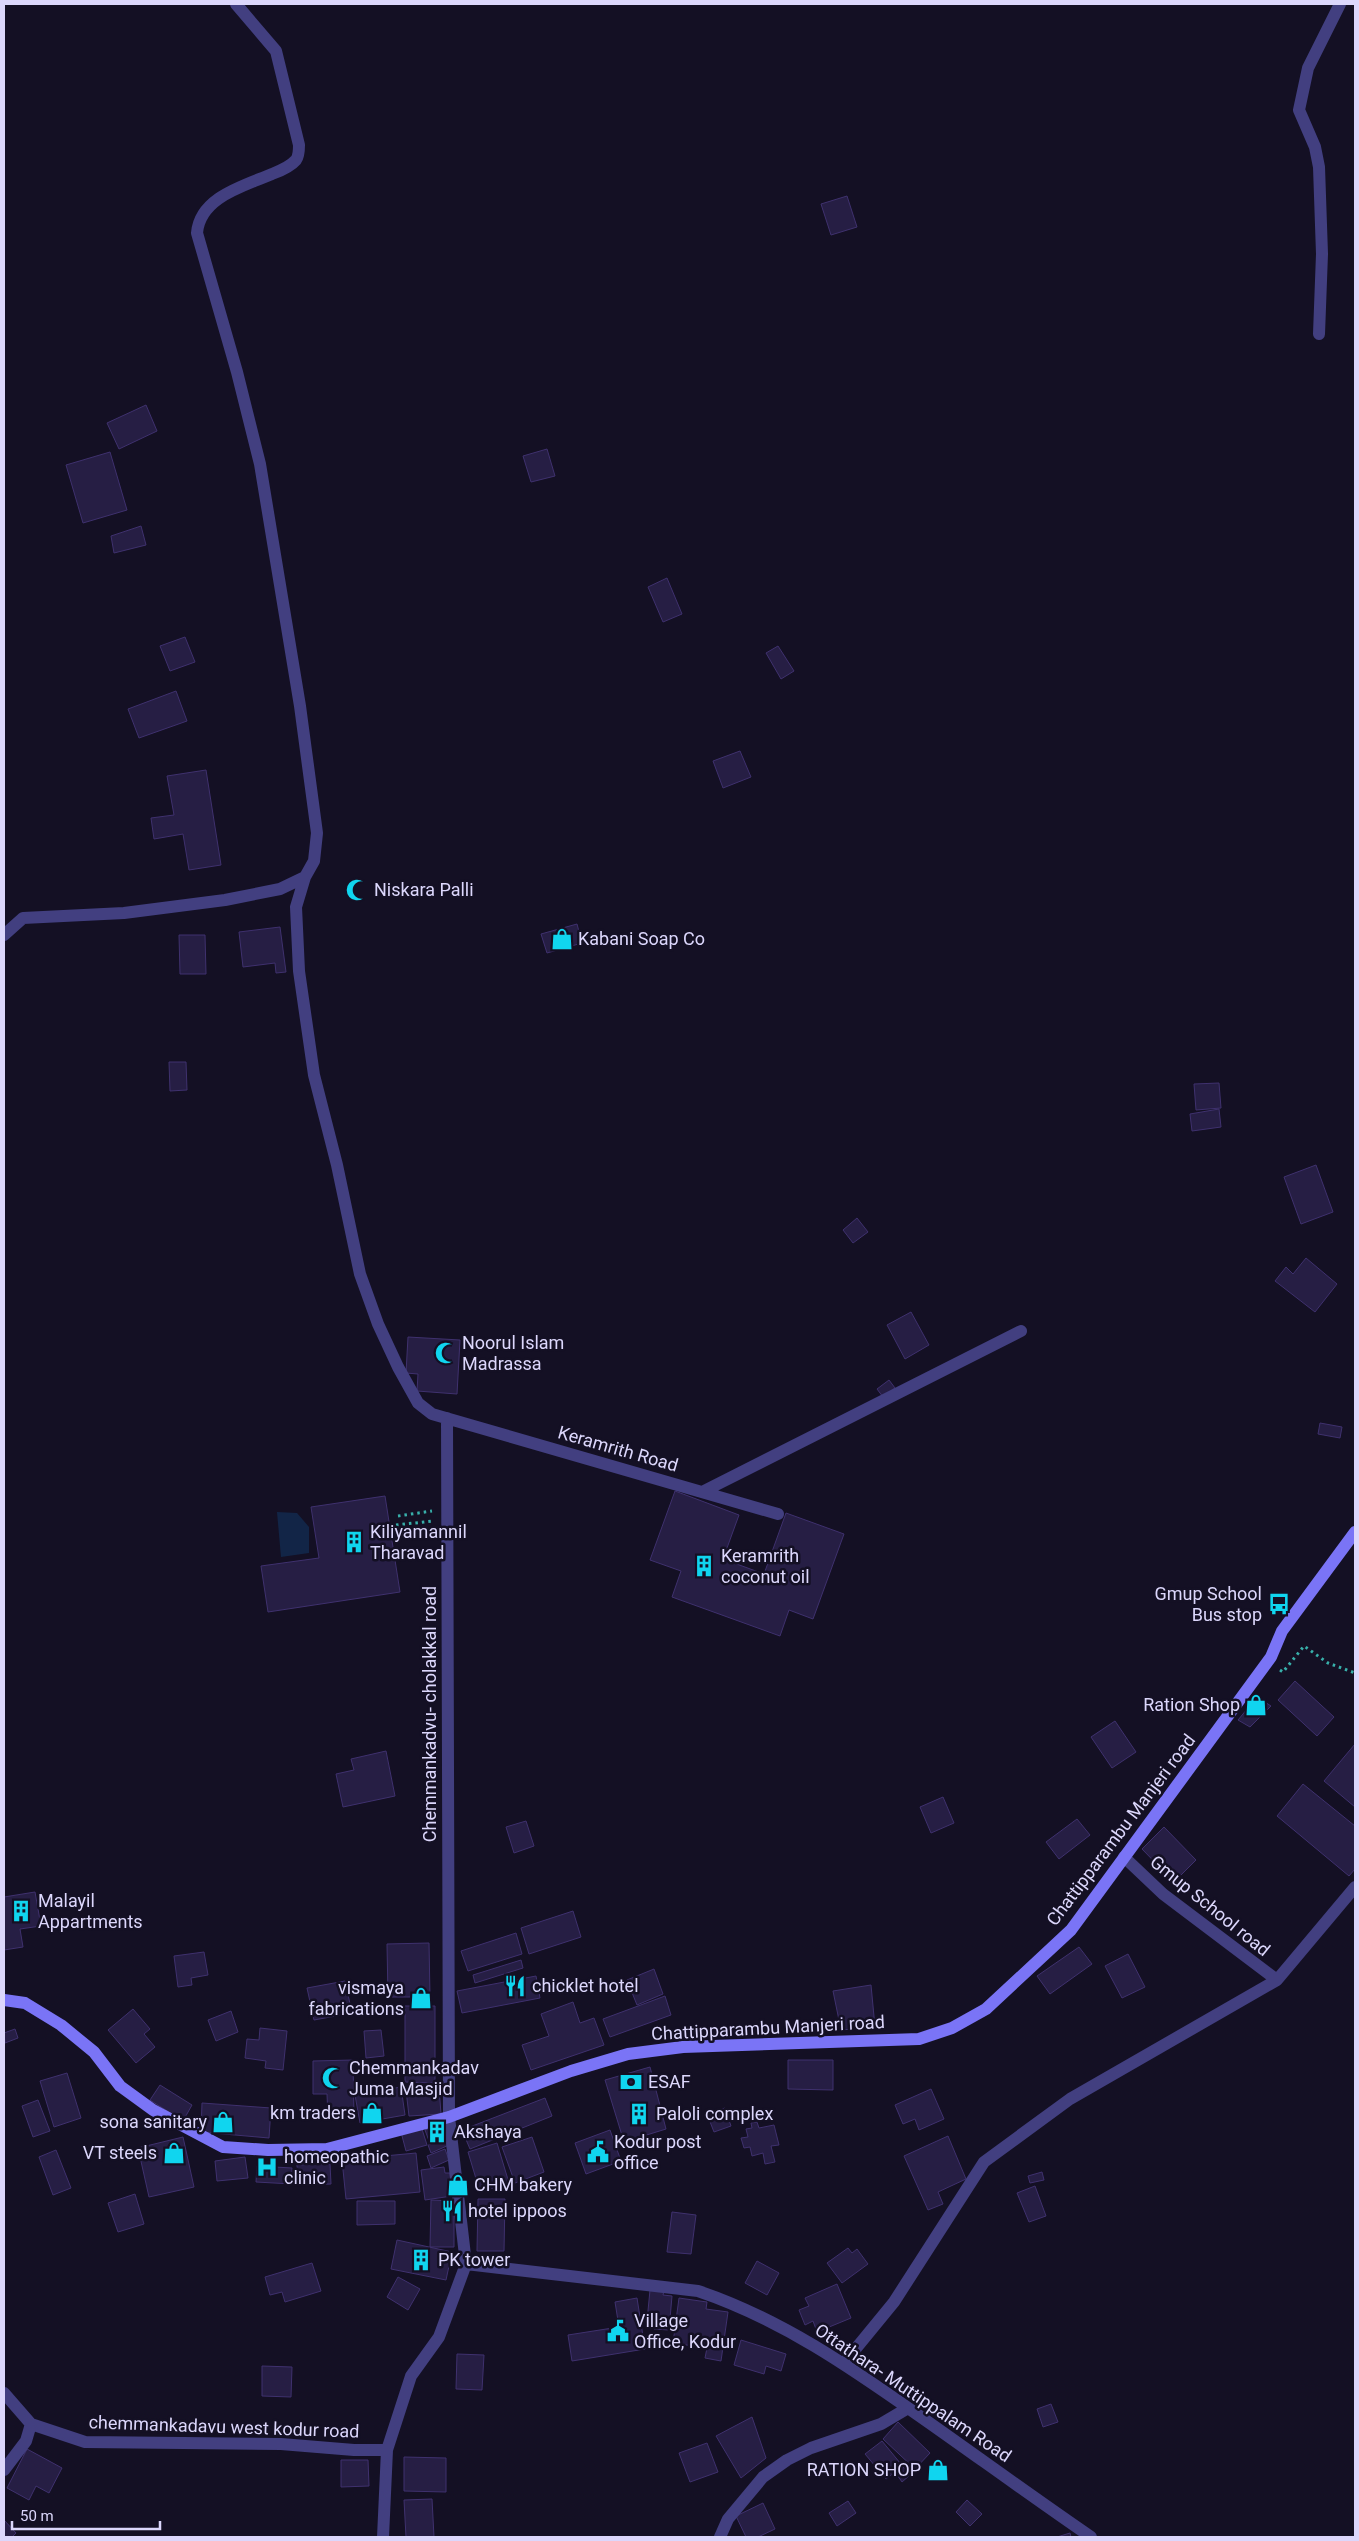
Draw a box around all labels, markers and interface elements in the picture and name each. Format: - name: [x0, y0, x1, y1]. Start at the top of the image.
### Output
- mosque icon: Niskara Palli: [344, 877, 370, 903]
- place label: Niskara Palli: [374, 879, 474, 900]
- shop icon: Kabani Soap Co: [549, 926, 575, 952]
- place label: Kabani Soap Co: [578, 928, 705, 949]
- place label: Noorul Islam Madrassa: [462, 1332, 564, 1374]
- mosque icon: Noorul Islam Madrassa: [433, 1340, 459, 1366]
- street label: Keramrith Road: [556, 1421, 681, 1476]
- place label: Kiliyamannil Tharavad: [370, 1521, 467, 1563]
- building icon: Kiliyamannil Tharavad: [341, 1529, 367, 1555]
- place label: Keramrith coconut oil: [721, 1545, 810, 1587]
- building icon: Keramrith coconut oil: [691, 1553, 717, 1579]
- place label: Gmup School Bus stop: [1155, 1583, 1262, 1625]
- street label: Chemmankadvu- cholakkal road: [419, 1586, 440, 1842]
- bus stop icon: Gmup School Bus stop: [1266, 1591, 1292, 1617]
- shop icon: Ration Shop: [1243, 1692, 1269, 1718]
- place label: Ration Shop: [1143, 1694, 1240, 1715]
- street label: Chattipparambu Manjeri road: [1042, 1730, 1199, 1929]
- street label: Gmup School road: [1146, 1851, 1274, 1960]
- place label: Malayil Appartments: [38, 1890, 143, 1932]
- building icon: Malayil Appartments: [8, 1898, 34, 1924]
- restaurant icon: chicklet hotel: [502, 1973, 528, 1999]
- place label: chicklet hotel: [532, 1975, 639, 1996]
- place label: vismaya fabrications: [308, 1977, 404, 2019]
- shop icon: vismaya fabrications: [408, 1985, 434, 2011]
- street label: Chattipparambu Manjeri road: [651, 2011, 885, 2044]
- place label: Chemmankadav Juma Masjid: [349, 2057, 479, 2099]
- mosque icon: Chemmankadav Juma Masjid: [320, 2065, 346, 2091]
- bank icon: ESAF: [618, 2069, 644, 2095]
- place label: ESAF: [648, 2071, 691, 2092]
- shop icon: km traders: [359, 2100, 385, 2126]
- building icon: Paloli complex: [626, 2101, 652, 2127]
- place label: km traders: [270, 2102, 356, 2123]
- place label: Paloli complex: [656, 2103, 773, 2124]
- shop icon: sona sanitary: [210, 2109, 236, 2135]
- place label: sona sanitary: [99, 2111, 207, 2132]
- building icon: Akshaya: [424, 2119, 450, 2145]
- place label: Akshaya: [454, 2121, 522, 2142]
- place label: Kodur post office: [614, 2131, 702, 2173]
- public building icon: Kodur post office: [585, 2139, 611, 2165]
- shop icon: VT steels: [161, 2140, 187, 2166]
- place label: VT steels: [83, 2142, 157, 2163]
- place label: homeopathic clinic: [284, 2146, 389, 2188]
- hospital icon: homeopathic clinic: [254, 2154, 280, 2180]
- shop icon: CHM bakery: [445, 2172, 471, 2198]
- place label: CHM bakery: [474, 2174, 572, 2195]
- restaurant icon: hotel ippoos: [439, 2198, 465, 2224]
- place label: hotel ippoos: [468, 2200, 567, 2221]
- building icon: PK tower: [408, 2247, 434, 2273]
- place label: PK tower: [438, 2249, 510, 2270]
- place label: Village Office, Kodur: [634, 2310, 736, 2352]
- public building icon: Village Office, Kodur: [605, 2318, 631, 2344]
- street label: Ottathara- Muttippalam Road: [811, 2319, 1015, 2466]
- street label: chemmankadavu west kodur road: [88, 2411, 360, 2442]
- shop icon: RATION SHOP: [925, 2457, 951, 2483]
- place label: RATION SHOP: [807, 2459, 921, 2480]
- scale bar: [12, 2498, 160, 2530]
- text: 50 m: [20, 2507, 54, 2525]

